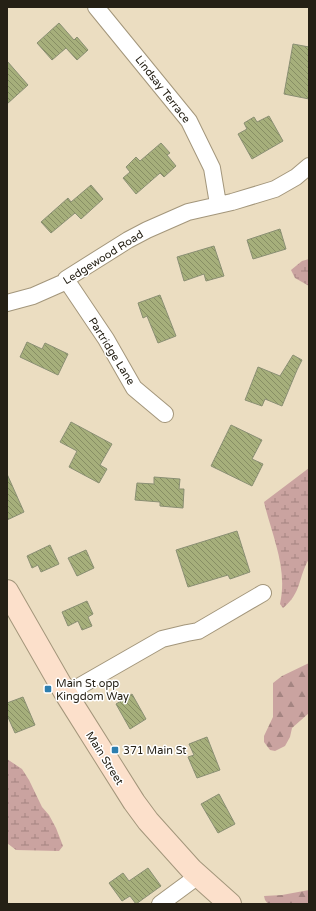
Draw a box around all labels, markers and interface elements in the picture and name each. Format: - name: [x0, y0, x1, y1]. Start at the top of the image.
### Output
- street label: Lindsay Terrace: [132, 53, 193, 126]
- street label: Ledgewood Road: [61, 227, 146, 287]
- street label: Partridge Lane: [86, 315, 138, 387]
- place label: Main St opp Kingdom Way: [56, 677, 129, 703]
- marker: Main St opp Kingdom Way: [43, 684, 53, 694]
- street label: Main Street: [83, 729, 126, 787]
- place label: 371 Main St: [123, 744, 186, 757]
- marker: 371 Main St: [110, 745, 120, 755]

